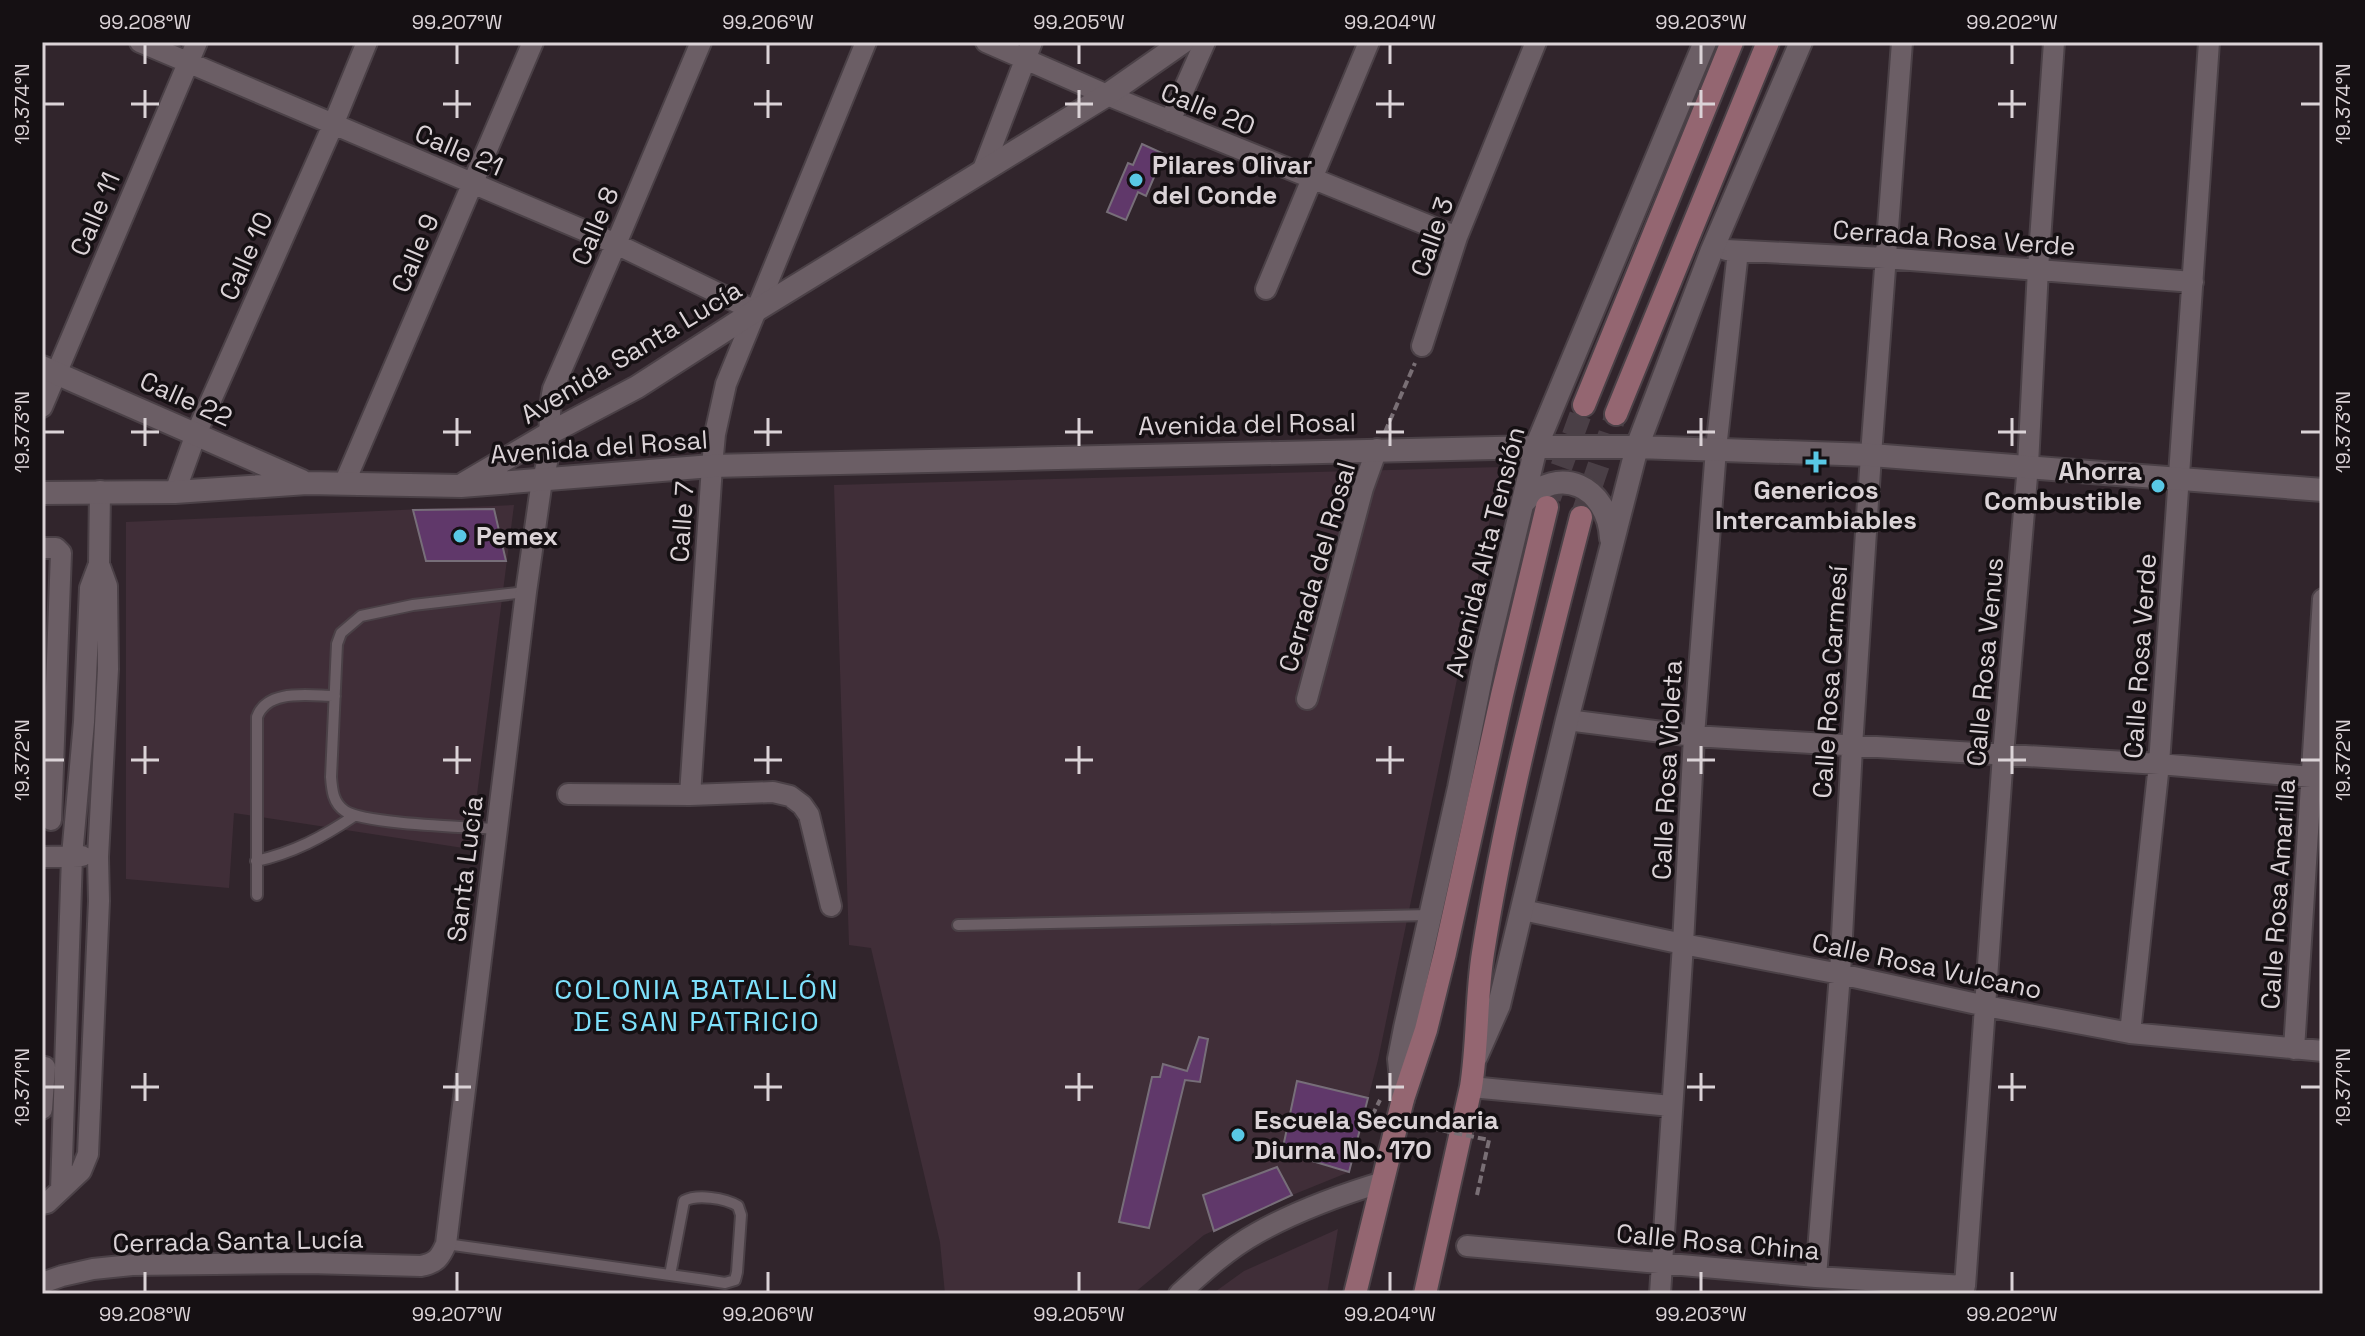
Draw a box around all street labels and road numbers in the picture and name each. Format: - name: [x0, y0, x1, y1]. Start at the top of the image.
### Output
- street label: Calle 20: [1156, 75, 1260, 143]
- street label: Calle 21: [410, 116, 508, 184]
- street label: Calle 11: [62, 167, 128, 261]
- street label: Calle 8: [563, 181, 627, 271]
- street label: Calle 3: [1403, 193, 1461, 281]
- street label: Calle 10: [211, 206, 281, 306]
- street label: Calle 9: [383, 208, 447, 298]
- street label: Cerrada Rosa Verde: [1831, 213, 2077, 263]
- street label: Avenida Santa Lucía: [514, 272, 748, 432]
- street label: Calle 22: [134, 364, 238, 434]
- street label: Avenida del Rosal: [1138, 405, 1356, 443]
- street label: Avenida del Rosal: [489, 422, 709, 472]
- street label: Avenida Alta Tensión: [1437, 423, 1533, 681]
- street label: Cerrada del Rosal: [1271, 458, 1363, 676]
- street label: Calle 7: [662, 480, 702, 564]
- street label: Calle Rosa Verde: [2116, 552, 2164, 760]
- street label: Calle Rosa Venus: [1959, 556, 2011, 768]
- street label: Calle Rosa Carmesí: [1805, 564, 1855, 800]
- street label: Calle Rosa Violeta: [1644, 659, 1690, 881]
- street label: Calle Rosa Amarilla: [2253, 777, 2303, 1011]
- street label: Santa Lucía: [439, 794, 491, 944]
- street label: Calle Rosa Vulcano: [1809, 925, 2045, 1007]
- street label: Calle Rosa China: [1615, 1216, 1821, 1268]
- street label: Cerrada Santa Lucía: [112, 1222, 364, 1260]

